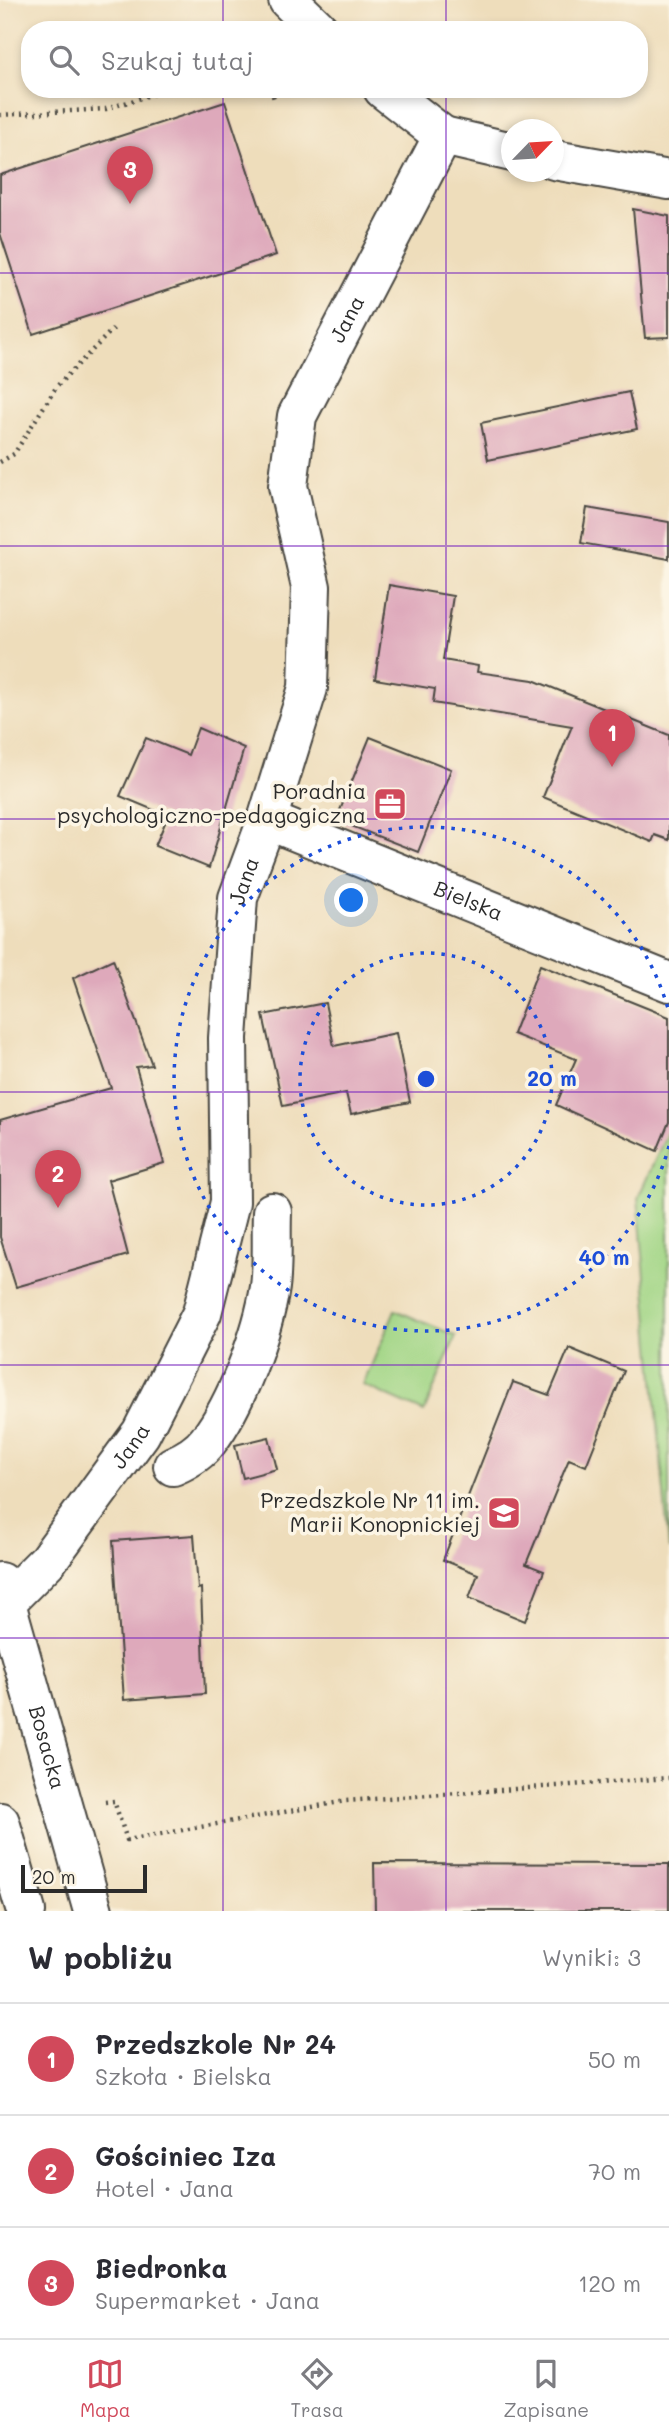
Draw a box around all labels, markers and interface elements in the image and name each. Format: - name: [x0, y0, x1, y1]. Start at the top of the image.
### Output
- search box: [21, 21, 648, 98]
- icon: search: [45, 41, 83, 79]
- text: Szukaj tutaj: [101, 43, 253, 77]
- north arrow: [501, 119, 564, 182]
- pin: 3: [107, 146, 153, 204]
- street label: Jana: [323, 290, 369, 347]
- pin: 1: [589, 709, 635, 767]
- place label: Poradnia psychologiczno-pedagogiczna: [58, 777, 366, 828]
- office icon: Poradnia psychologiczno-pedagogiczna: [371, 785, 409, 823]
- street label: Jana: [223, 853, 264, 906]
- street label: Bielska: [430, 874, 507, 926]
- your location: [334, 883, 368, 917]
- text: 20 m: [527, 1064, 577, 1091]
- centre of rings: [414, 1067, 438, 1091]
- pin: 2: [35, 1150, 81, 1208]
- text: 40 m: [578, 1243, 630, 1270]
- street label: Jana: [104, 1419, 155, 1474]
- place label: Przedszkole Nr 11 im. Marii Konopnickiej: [261, 1486, 480, 1537]
- school or university icon: Przedszkole Nr 11 im. Marii Konopnickiej: [485, 1494, 523, 1532]
- street label: Bosacka: [24, 1702, 73, 1792]
- scale bar: [21, 1862, 147, 1894]
- text: 20 m: [32, 1864, 76, 1889]
- text: W pobliżu: [28, 1937, 173, 1977]
- text: Wyniki: 3: [542, 1942, 641, 1972]
- text: Przedszkole Nr 24: [95, 2027, 336, 2061]
- text: 1: [46, 2044, 56, 2074]
- text: 50 m: [588, 2044, 641, 2074]
- text: Szkoła · Bielska: [95, 2061, 272, 2091]
- text: Gościniec Iza: [95, 2139, 276, 2173]
- text: 2: [45, 2156, 57, 2186]
- text: 70 m: [588, 2156, 641, 2186]
- text: Hotel · Jana: [95, 2173, 234, 2203]
- text: Biedronka: [95, 2251, 228, 2285]
- text: 3: [44, 2268, 58, 2298]
- text: 120 m: [578, 2268, 641, 2298]
- text: Supermarket · Jana: [95, 2285, 320, 2315]
- tab: Mapa: [80, 2355, 131, 2422]
- tab: Trasa: [290, 2355, 344, 2422]
- tab: Zapisane: [503, 2355, 589, 2422]

